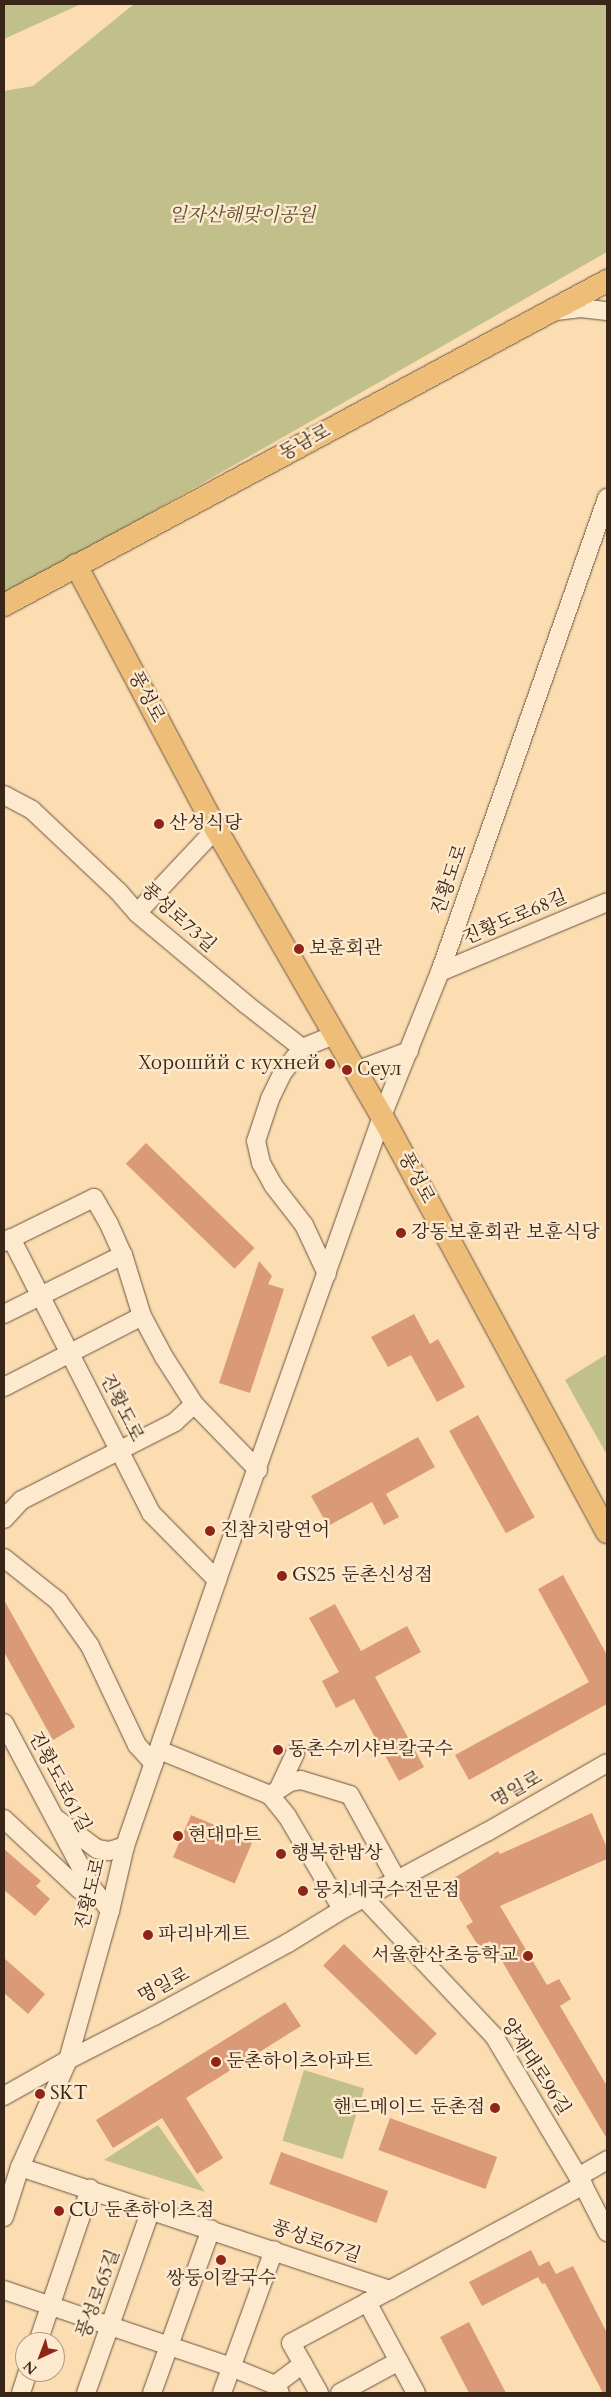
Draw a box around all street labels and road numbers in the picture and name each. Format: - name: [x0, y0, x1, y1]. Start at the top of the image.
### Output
- street label: 동남로: [275, 420, 335, 466]
- street label: 풍성로: [123, 667, 169, 727]
- street label: 진황도로: [427, 842, 473, 918]
- street label: 풍성로73길: [136, 878, 220, 958]
- street label: 진황도로68길: [459, 886, 571, 950]
- street label: 풍성로: [393, 1148, 439, 1208]
- street label: 진황도로: [94, 1370, 148, 1446]
- street label: 진황도로61길: [23, 1728, 95, 1836]
- street label: 명일로: [487, 1766, 547, 1814]
- street label: 진황도로: [71, 1856, 111, 1932]
- street label: 명일로: [134, 1963, 194, 2009]
- street label: 양재대로96길: [495, 2014, 575, 2120]
- street label: 풍성로67길: [268, 2216, 364, 2268]
- street label: 풍성로65길: [72, 2246, 126, 2342]

